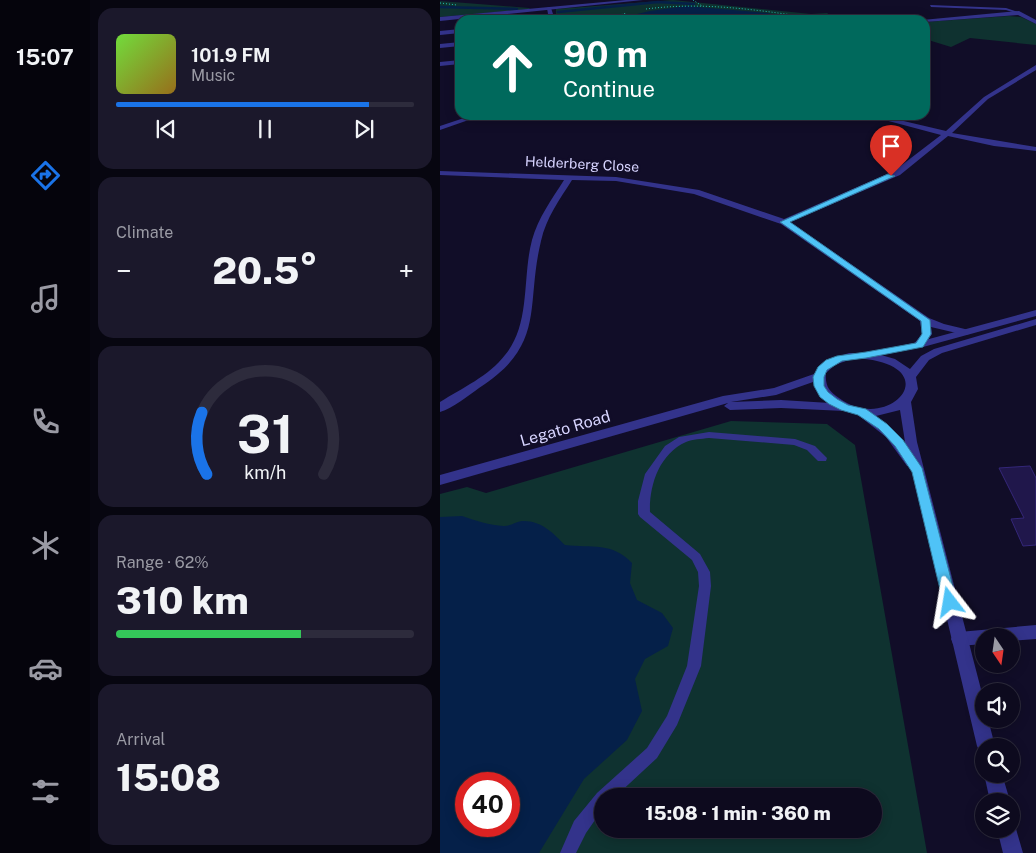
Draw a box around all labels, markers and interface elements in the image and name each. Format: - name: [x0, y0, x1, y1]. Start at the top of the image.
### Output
- text: 90 m: [563, 34, 648, 75]
- icon: ahead: [480, 35, 545, 100]
- text: 15:07: [16, 44, 74, 70]
- text: 101.9 FM: [191, 44, 271, 66]
- text: Music: [191, 66, 235, 85]
- text: Continue: [563, 76, 655, 102]
- icon: previous: [152, 115, 180, 143]
- icon: pause: [251, 115, 279, 143]
- icon: next: [350, 115, 378, 143]
- pin: [870, 125, 912, 176]
- icon: arrive: [877, 132, 905, 160]
- street label: Helderberg Close: [525, 153, 640, 175]
- icon: directions: [28, 158, 63, 193]
- text: Climate: [116, 223, 173, 242]
- text: 20.5°: [212, 248, 318, 293]
- text: −: [116, 254, 132, 287]
- text: +: [398, 254, 414, 287]
- icon: music: [28, 281, 63, 316]
- icon: phone: [28, 404, 63, 439]
- text: 31: [237, 404, 293, 465]
- street label: Legato Road: [518, 407, 612, 450]
- text: km/h: [244, 462, 286, 483]
- icon: climate: [28, 528, 63, 563]
- text: Range · 62%: [116, 553, 209, 572]
- position arrow: [923, 575, 975, 627]
- text: 310 km: [116, 578, 249, 623]
- north arrow: [975, 628, 1020, 672]
- map controls: [975, 628, 1020, 838]
- icon: car: [28, 651, 63, 686]
- button: sound: [975, 683, 1020, 728]
- text: Arrival: [116, 730, 165, 749]
- button: search: [975, 738, 1020, 783]
- text: 15:08: [116, 755, 221, 800]
- speed limit sign: 40: [455, 772, 520, 837]
- icon: filters: [28, 774, 63, 809]
- button: layers: [975, 793, 1020, 838]
- text: 15:08 · 1 min · 360 m: [645, 802, 831, 824]

